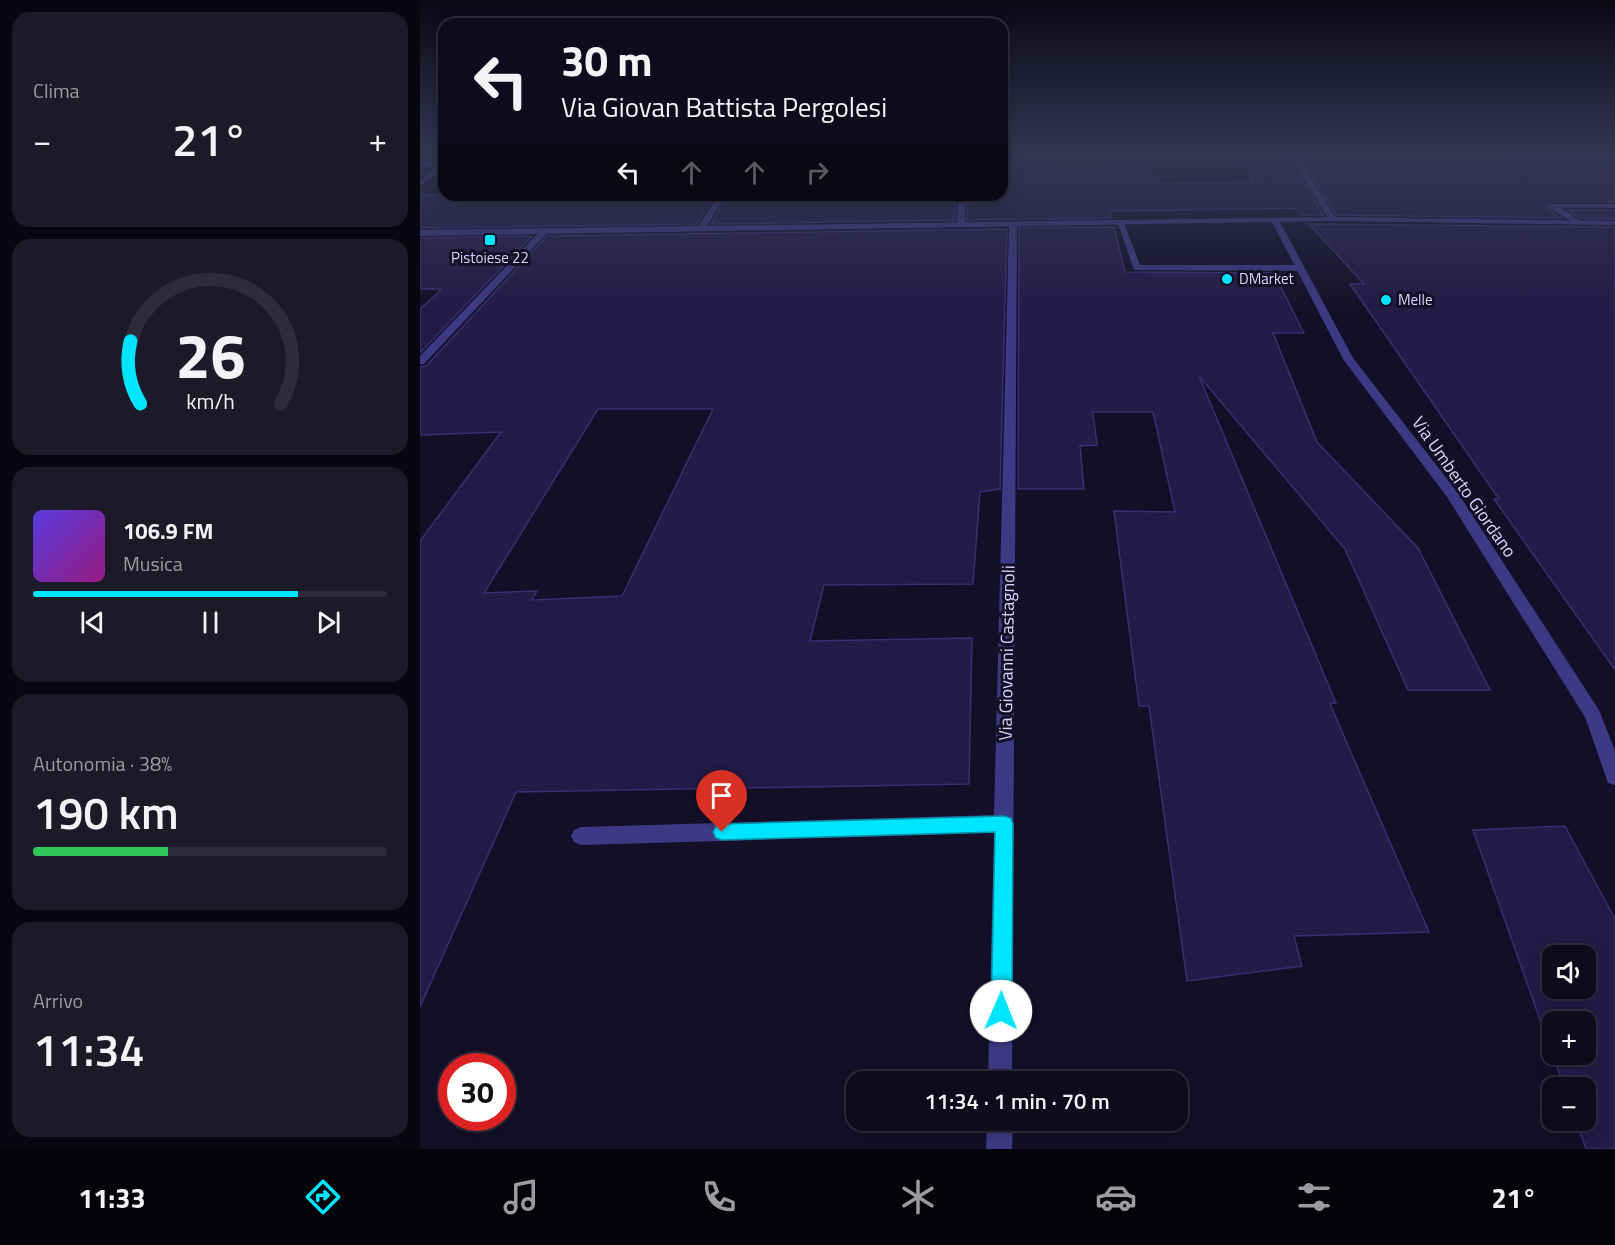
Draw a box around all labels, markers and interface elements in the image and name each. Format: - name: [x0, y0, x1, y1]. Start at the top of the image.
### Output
- text: 30 m: [561, 28, 653, 92]
- icon: left: [462, 42, 540, 120]
- text: Clima: [33, 75, 80, 106]
- text: Via Giovan Battista Pergolesi: [561, 86, 887, 127]
- text: 21°: [172, 105, 248, 173]
- text: −: [33, 115, 51, 165]
- text: +: [369, 115, 387, 165]
- icon: left: [612, 156, 645, 189]
- icon: ahead: [675, 156, 708, 189]
- icon: ahead: [738, 156, 771, 189]
- icon: right: [801, 156, 834, 189]
- marker: Pistoiese 22: [483, 233, 497, 247]
- place label: Pistoiese 22: [451, 246, 529, 269]
- place label: DMarket: [1239, 267, 1295, 290]
- marker: DMarket: [1220, 272, 1234, 286]
- place label: Melle: [1398, 288, 1433, 311]
- marker: Melle: [1379, 293, 1393, 307]
- text: 26: [175, 307, 245, 402]
- text: km/h: [186, 386, 234, 418]
- street label: Via Umberto Giordano: [1406, 411, 1523, 563]
- text: 106.9 FM: [123, 514, 213, 548]
- text: Musica: [123, 548, 183, 579]
- street label: Via Giovanni Castagnoli: [991, 565, 1022, 741]
- icon: previous: [76, 606, 109, 639]
- icon: pause: [194, 606, 227, 639]
- icon: next: [312, 606, 345, 639]
- text: Autonomia · 38%: [33, 748, 172, 779]
- pin: [696, 770, 747, 832]
- text: 190 km: [33, 778, 179, 846]
- icon: arrive: [705, 779, 738, 812]
- map controls: [1542, 945, 1596, 1131]
- button: sound: [1542, 945, 1596, 999]
- position arrow: [969, 979, 1033, 1043]
- text: Arrivo: [33, 985, 83, 1016]
- button: +: [1542, 1011, 1596, 1065]
- text: 11:34: [33, 1015, 145, 1083]
- speed limit sign: 30: [438, 1053, 516, 1131]
- button: −: [1542, 1077, 1596, 1131]
- text: 11:34 · 1 min · 70 m: [924, 1084, 1110, 1118]
- icon: directions: [302, 1176, 344, 1218]
- icon: music: [500, 1176, 542, 1218]
- icon: phone: [698, 1176, 740, 1218]
- icon: climate: [897, 1176, 939, 1218]
- icon: car: [1095, 1176, 1137, 1218]
- icon: filters: [1293, 1176, 1335, 1218]
- text: 11:33: [78, 1177, 146, 1218]
- text: 21°: [1491, 1177, 1537, 1218]

